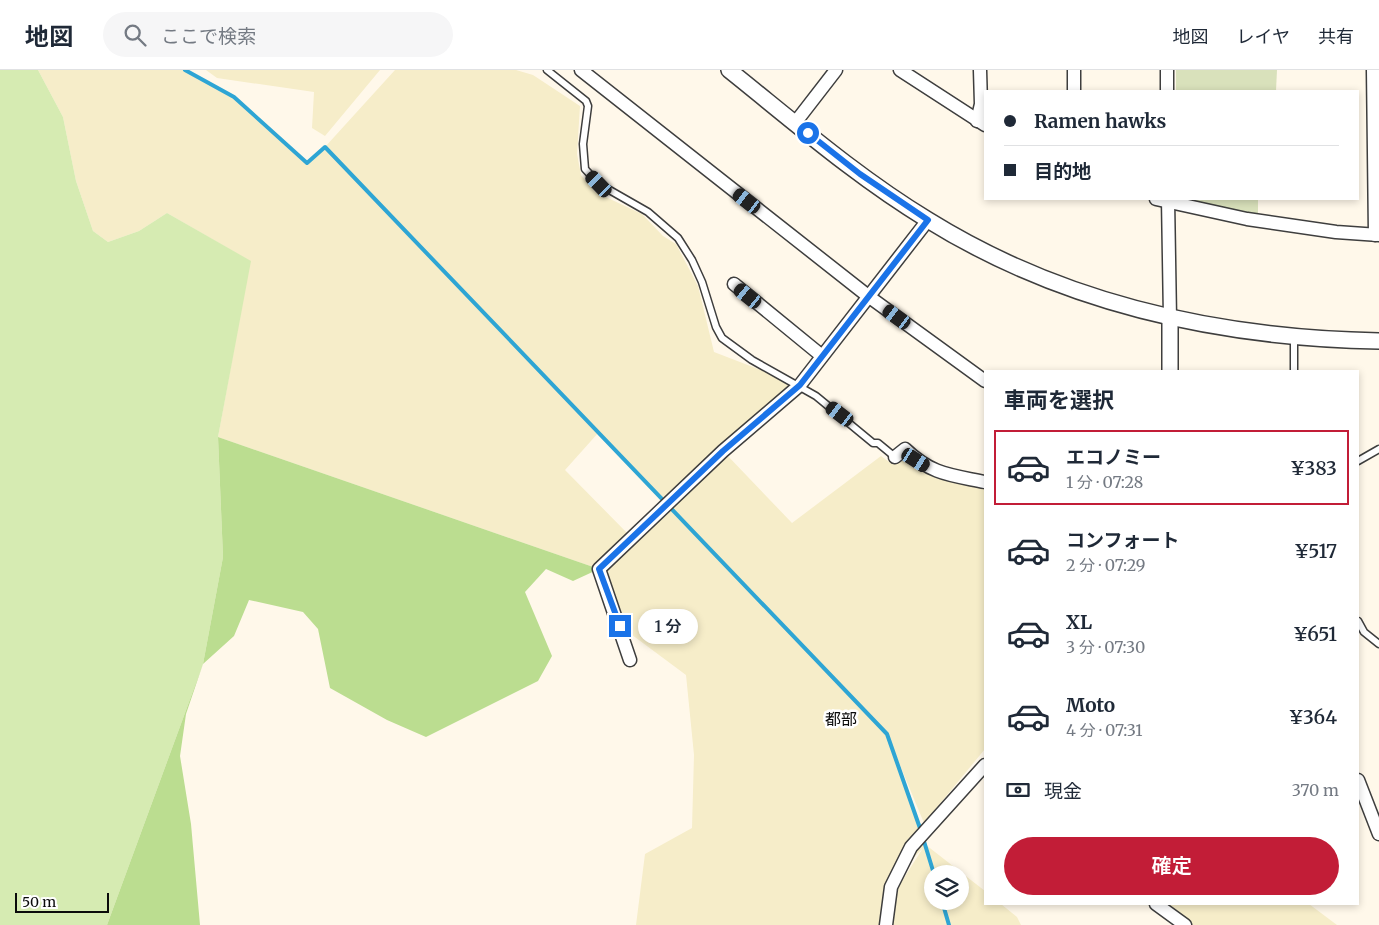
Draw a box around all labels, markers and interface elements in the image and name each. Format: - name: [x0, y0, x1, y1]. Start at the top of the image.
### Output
- search box: [103, 12, 453, 57]
- text: 地図: [25, 21, 73, 52]
- icon: search: [121, 21, 149, 49]
- text: ここで検索: [161, 24, 256, 48]
- text: 地図: [1173, 25, 1209, 48]
- text: レイヤ: [1237, 25, 1290, 48]
- text: 共有: [1318, 25, 1354, 48]
- text: Ramen hawks: [1034, 109, 1166, 133]
- route start: [797, 122, 819, 144]
- text: 目的地: [1034, 159, 1091, 183]
- car: [583, 168, 614, 200]
- car: [730, 186, 763, 216]
- car: [731, 281, 764, 311]
- car: [880, 302, 913, 332]
- text: 車両を選択: [1004, 386, 1114, 414]
- car: [823, 399, 856, 429]
- icon: car: [1006, 445, 1051, 490]
- text: エコノミー: [1066, 445, 1161, 469]
- car: [899, 446, 932, 474]
- text: ¥383: [1290, 456, 1337, 480]
- text: 1 分 · 07:28: [1066, 472, 1143, 492]
- icon: car: [1006, 528, 1051, 573]
- text: コンフォート: [1066, 528, 1179, 552]
- text: ¥517: [1294, 539, 1337, 563]
- text: 2 分 · 07:29: [1066, 555, 1145, 575]
- callout: 1 分: [638, 608, 698, 644]
- text: XL: [1066, 610, 1092, 634]
- icon: car: [1006, 611, 1051, 656]
- route end: [609, 615, 631, 637]
- text: 1 分: [654, 616, 682, 636]
- text: ¥651: [1293, 622, 1337, 646]
- text: 3 分 · 07:30: [1066, 637, 1145, 657]
- text: Moto: [1066, 693, 1115, 717]
- icon: car: [1006, 694, 1051, 739]
- text: ¥364: [1289, 705, 1337, 729]
- district label: 都部: [825, 709, 857, 729]
- text: 4 分 · 07:31: [1066, 720, 1142, 740]
- icon: cash: [1004, 776, 1032, 804]
- text: 現金: [1044, 779, 1082, 803]
- text: 370 m: [1292, 780, 1339, 800]
- button: 確定: [1004, 837, 1339, 895]
- map controls: [924, 865, 969, 910]
- button: layers: [924, 865, 969, 910]
- scale bar: [15, 890, 109, 913]
- text: 50 m: [22, 893, 56, 911]

